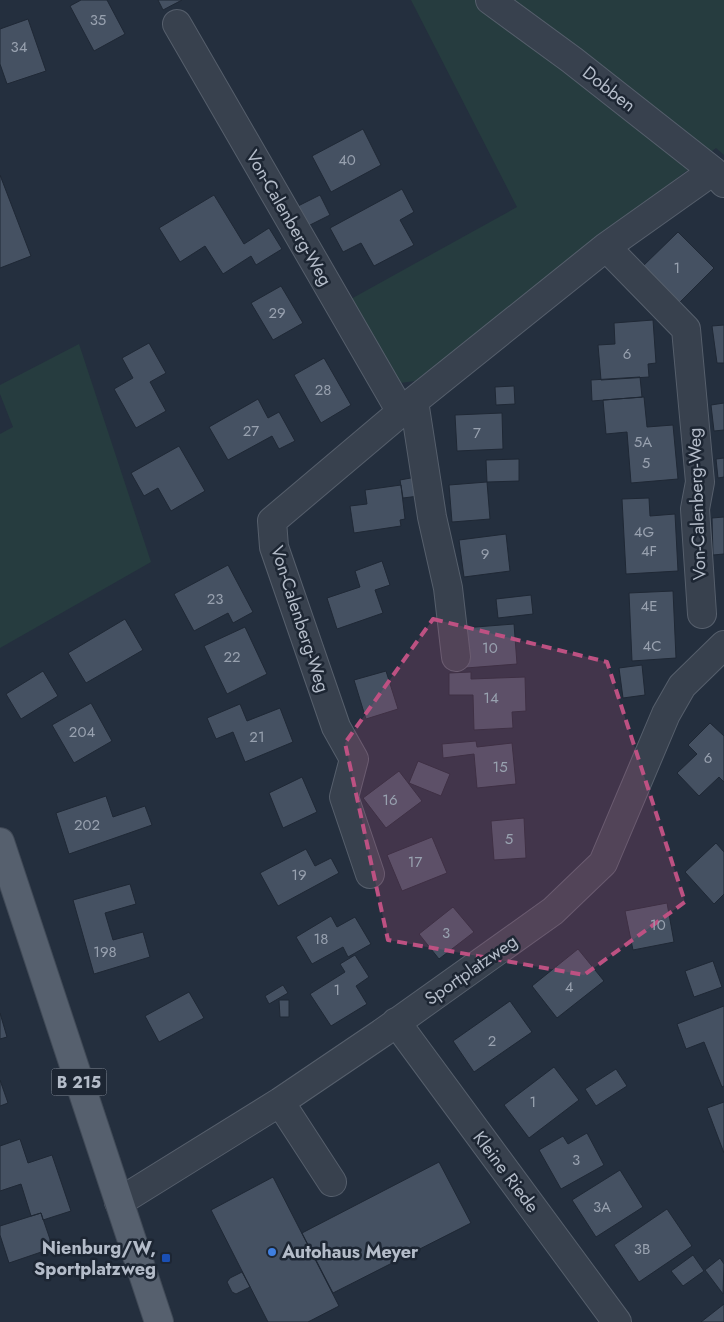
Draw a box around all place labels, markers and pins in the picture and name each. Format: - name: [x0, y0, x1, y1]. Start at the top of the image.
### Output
- place label: Nienburg/W, Sportplatzweg: [34, 1235, 156, 1282]
- place label: Autohaus Meyer: [281, 1239, 419, 1265]
- marker: Autohaus Meyer: [266, 1246, 278, 1258]
- marker: Nienburg/W, Sportplatzweg: [160, 1252, 172, 1264]

